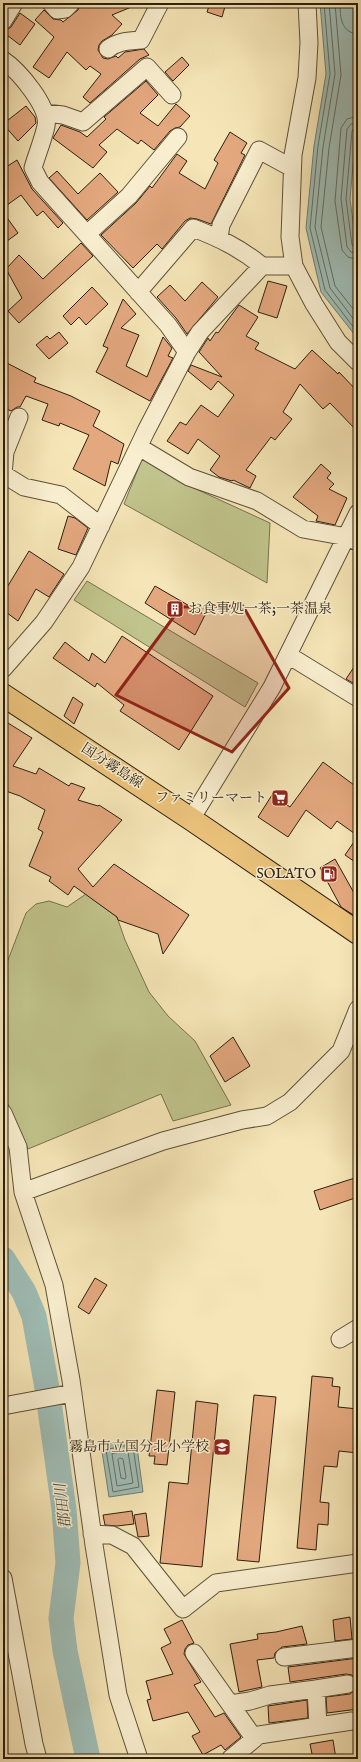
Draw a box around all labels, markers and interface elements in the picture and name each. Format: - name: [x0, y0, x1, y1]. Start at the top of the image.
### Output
- building icon: お食事処一茶;一茶温泉: [165, 599, 185, 619]
- place label: お食事処一茶;一茶温泉: [188, 600, 332, 618]
- street label: 国分霧島線: [78, 739, 146, 793]
- supermarket icon: ファミリーマート: [270, 788, 290, 808]
- place label: ファミリーマート: [155, 789, 267, 807]
- fuel station icon: SOLATO: [319, 864, 339, 884]
- place label: SOLATO: [257, 865, 316, 883]
- school or university icon: 霧島市立国分北小学校: [212, 1437, 232, 1457]
- place label: 霧島市立国分北小学校: [69, 1438, 209, 1456]
- water label: 郡田川: [51, 1481, 75, 1529]

